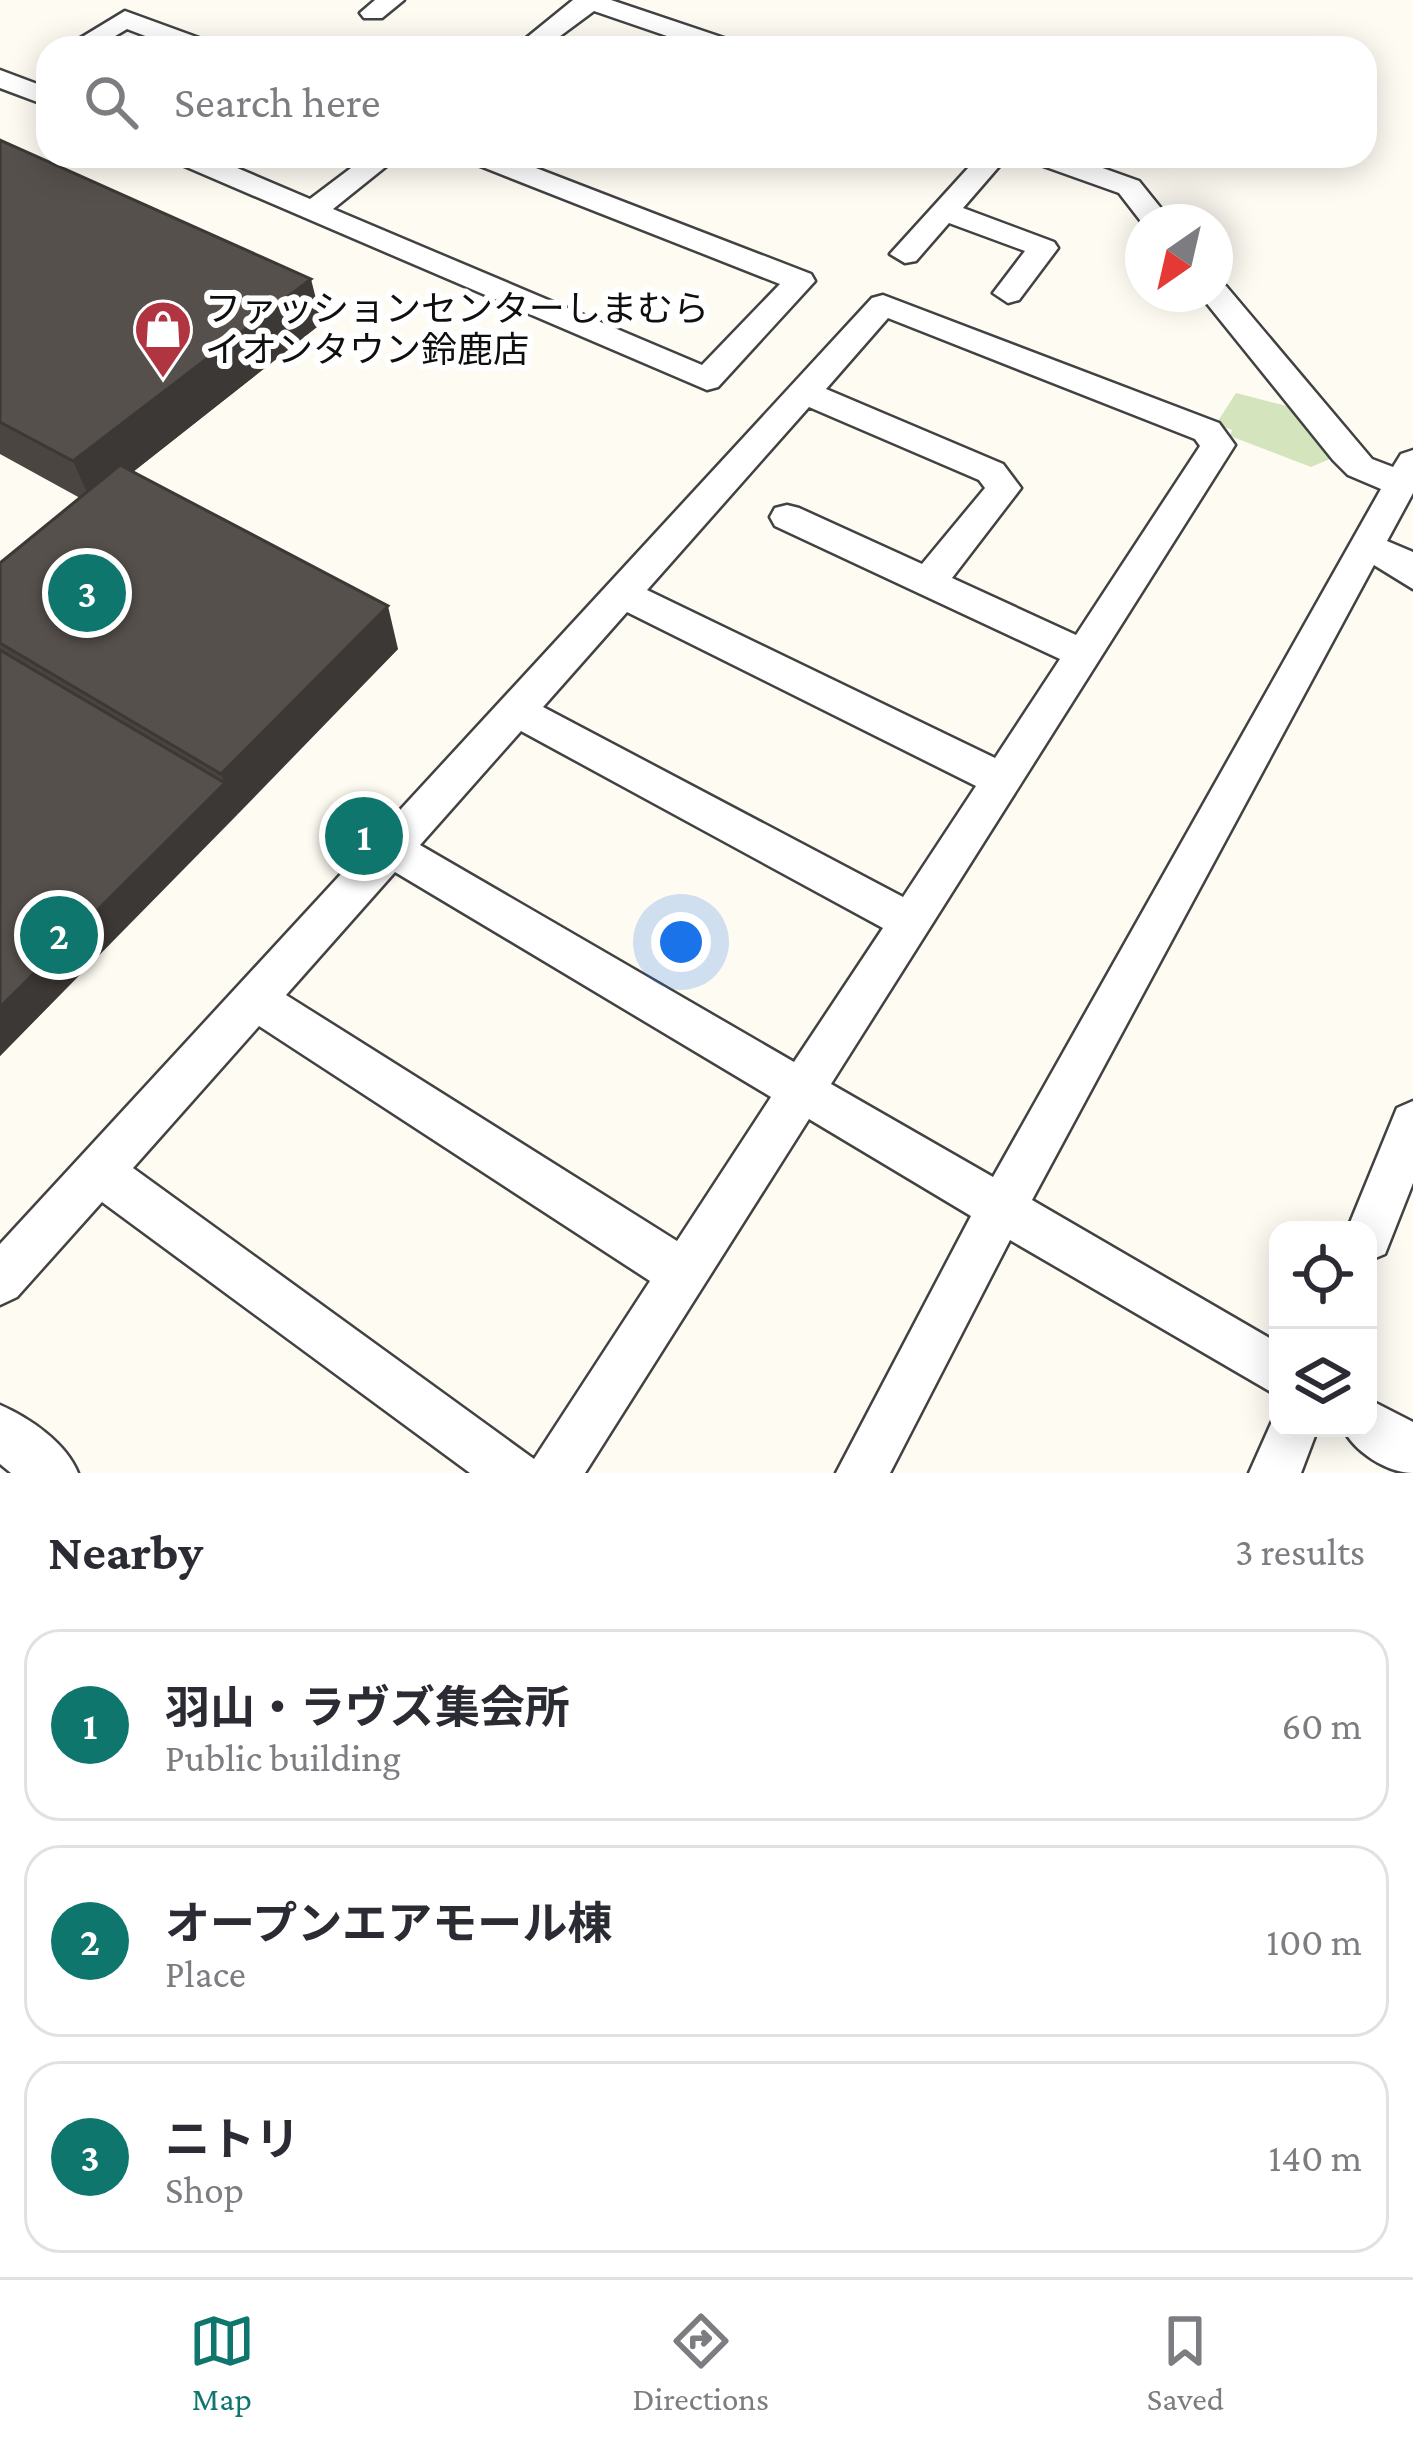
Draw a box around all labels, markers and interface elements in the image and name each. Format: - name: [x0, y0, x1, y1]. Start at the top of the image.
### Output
- search box: [36, 36, 1377, 168]
- icon: search: [78, 69, 144, 135]
- text: Search here: [174, 77, 381, 127]
- north arrow: [1125, 204, 1233, 312]
- place label: ファッションセンターしまむら イオンタウン鈴鹿店: [205, 289, 709, 370]
- shop icon: ファッションセンターしまむら イオンタウン鈴鹿店: [132, 298, 194, 380]
- pin: 3: [48, 548, 126, 638]
- pin: 1: [325, 791, 403, 881]
- pin: 2: [20, 890, 98, 980]
- your location: [651, 912, 711, 972]
- map controls: [1269, 1221, 1377, 1437]
- button: locate: [1269, 1221, 1377, 1329]
- button: layers: [1269, 1329, 1377, 1437]
- text: Nearby: [48, 1523, 203, 1580]
- text: 3 results: [1235, 1530, 1365, 1573]
- text: 羽山・ラヴズ集会所: [165, 1683, 570, 1733]
- text: 1: [83, 1704, 97, 1747]
- text: 60 m: [1281, 1704, 1362, 1747]
- text: Public building: [165, 1736, 401, 1779]
- text: オープンエアモール棟: [165, 1899, 612, 1949]
- text: 2: [80, 1920, 100, 1963]
- text: 100 m: [1266, 1920, 1362, 1963]
- text: Place: [165, 1952, 246, 1995]
- text: ニトリ: [165, 2115, 300, 2165]
- text: 3: [80, 2136, 100, 2179]
- text: 140 m: [1268, 2136, 1362, 2179]
- text: Shop: [165, 2168, 244, 2211]
- tab: Map: [189, 2308, 255, 2417]
- tab: Directions: [633, 2308, 769, 2417]
- tab: Saved: [1147, 2308, 1224, 2417]

